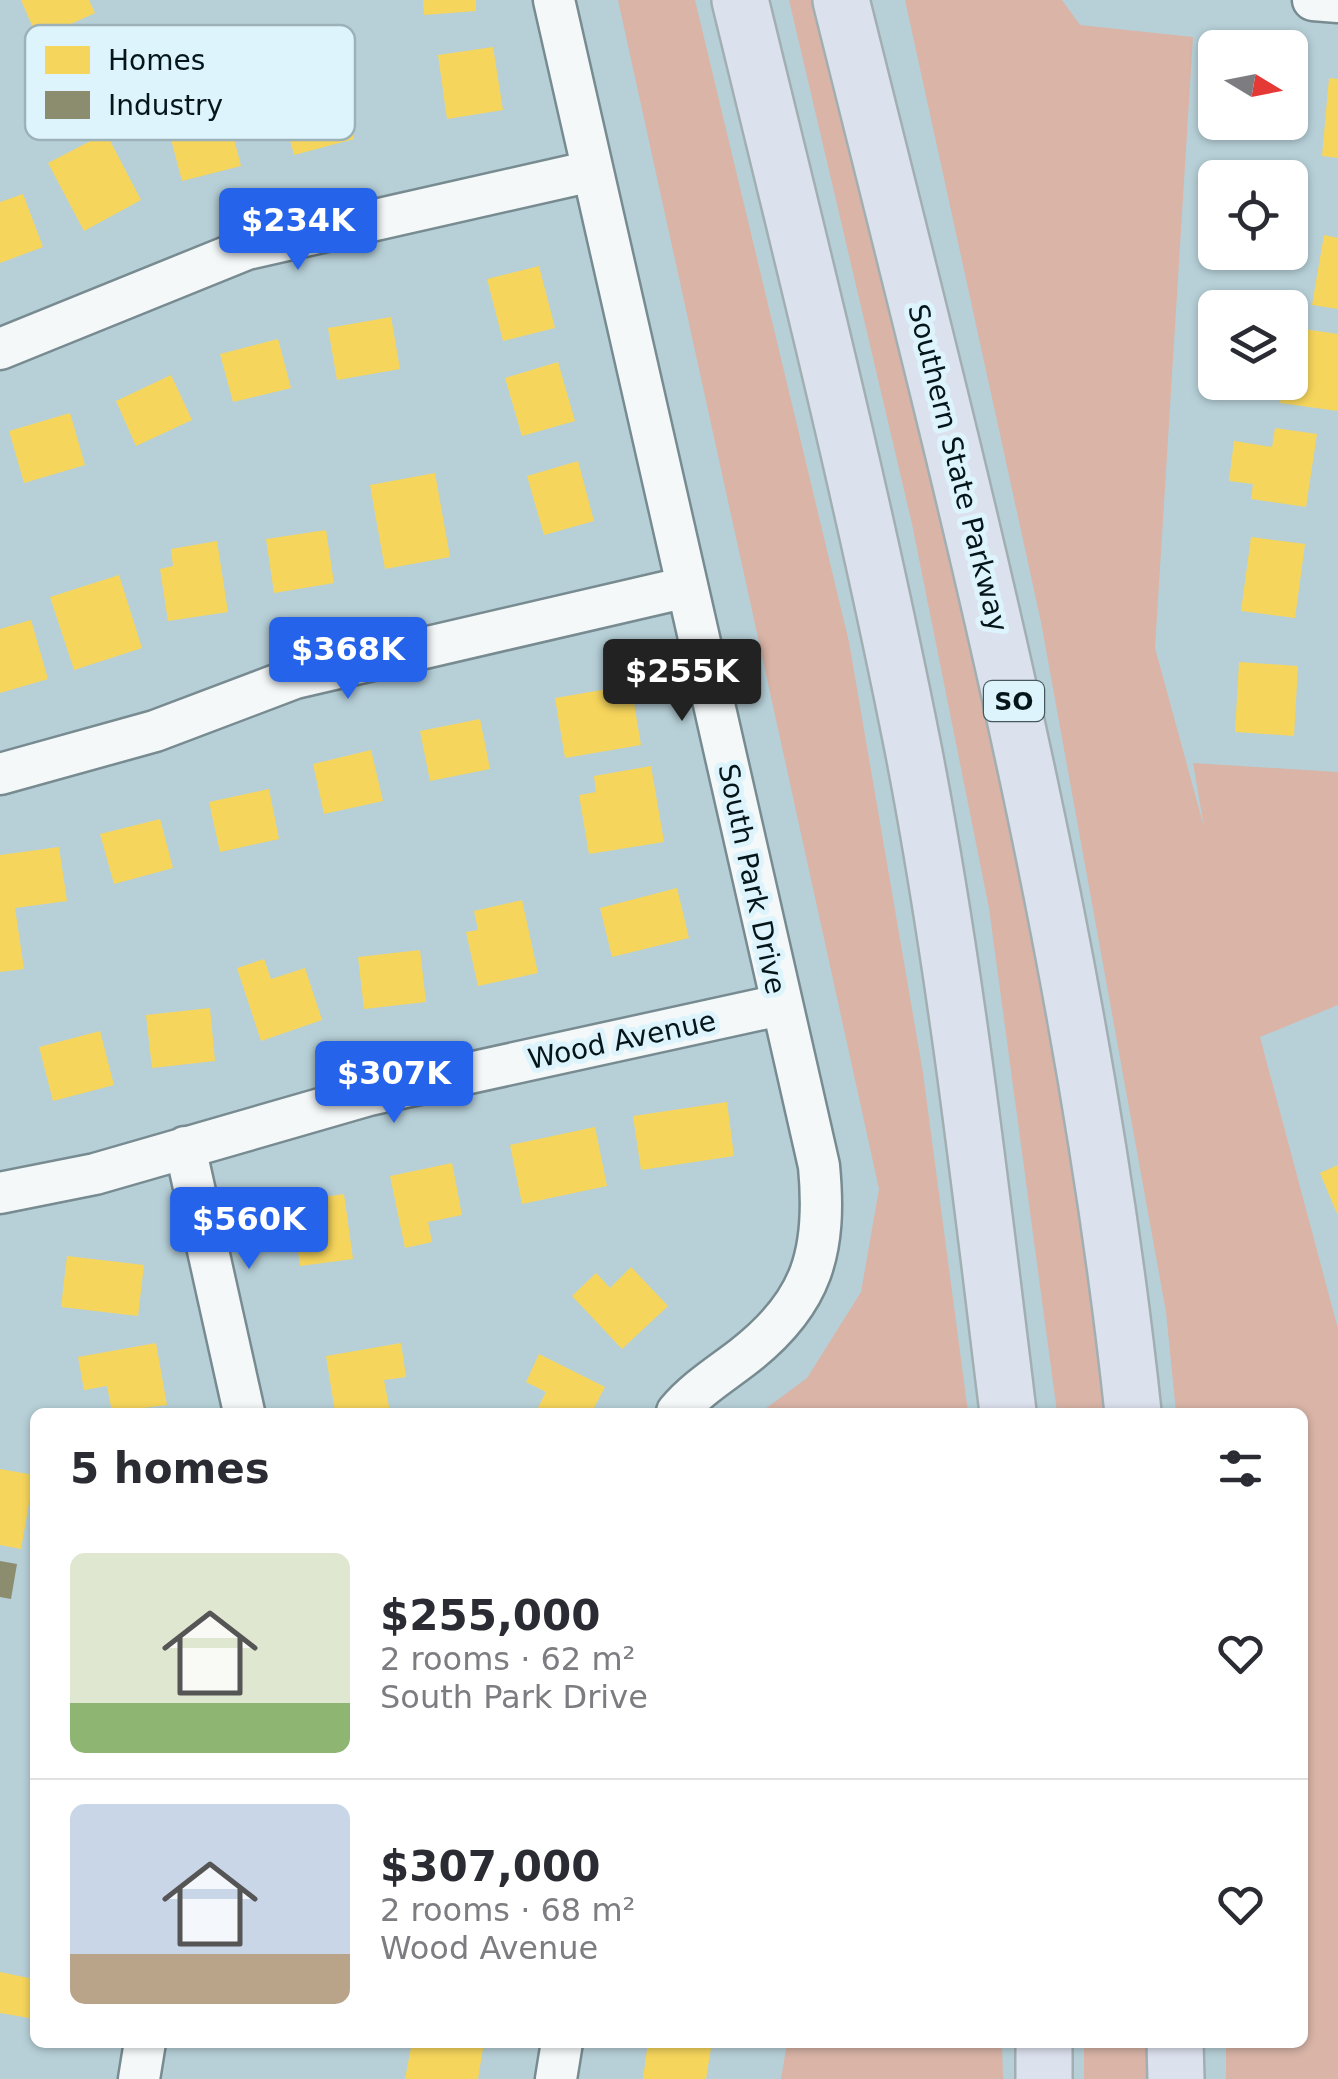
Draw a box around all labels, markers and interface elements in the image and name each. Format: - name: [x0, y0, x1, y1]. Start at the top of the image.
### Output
- legend: [25, 25, 355, 140]
- north arrow: [1198, 30, 1308, 140]
- map controls: [1198, 30, 1308, 400]
- text: Homes: [108, 44, 205, 77]
- text: Industry: [108, 89, 223, 122]
- button: locate: [1198, 160, 1308, 270]
- pin: $234K: [228, 188, 368, 273]
- text: $234K: [241, 201, 355, 239]
- button: layers: [1198, 290, 1308, 400]
- street label: Southern State Parkway: [901, 301, 1015, 635]
- pin: $368K: [278, 617, 418, 702]
- text: $368K: [291, 630, 405, 668]
- pin: $255K: [612, 639, 752, 724]
- text: $255K: [625, 652, 739, 690]
- road number: SO: [984, 681, 1044, 721]
- street label: South Park Drive: [711, 761, 793, 997]
- street label: Wood Avenue: [525, 1004, 719, 1076]
- pin: $307K: [324, 1041, 464, 1126]
- text: $307K: [337, 1054, 451, 1092]
- pin: $560K: [179, 1187, 319, 1272]
- text: $560K: [192, 1200, 306, 1238]
- icon: filters: [1213, 1441, 1268, 1496]
- text: 5 homes: [70, 1444, 270, 1493]
- text: $255,000: [380, 1591, 601, 1640]
- icon: home: [150, 1593, 270, 1713]
- icon: heart: [1213, 1626, 1268, 1681]
- text: 2 rooms · 62 m²: [380, 1640, 635, 1678]
- text: South Park Drive: [380, 1678, 648, 1716]
- text: $307,000: [380, 1842, 601, 1891]
- icon: home: [150, 1844, 270, 1964]
- icon: heart: [1213, 1877, 1268, 1932]
- text: 2 rooms · 68 m²: [380, 1891, 635, 1929]
- text: Wood Avenue: [380, 1929, 598, 1967]

